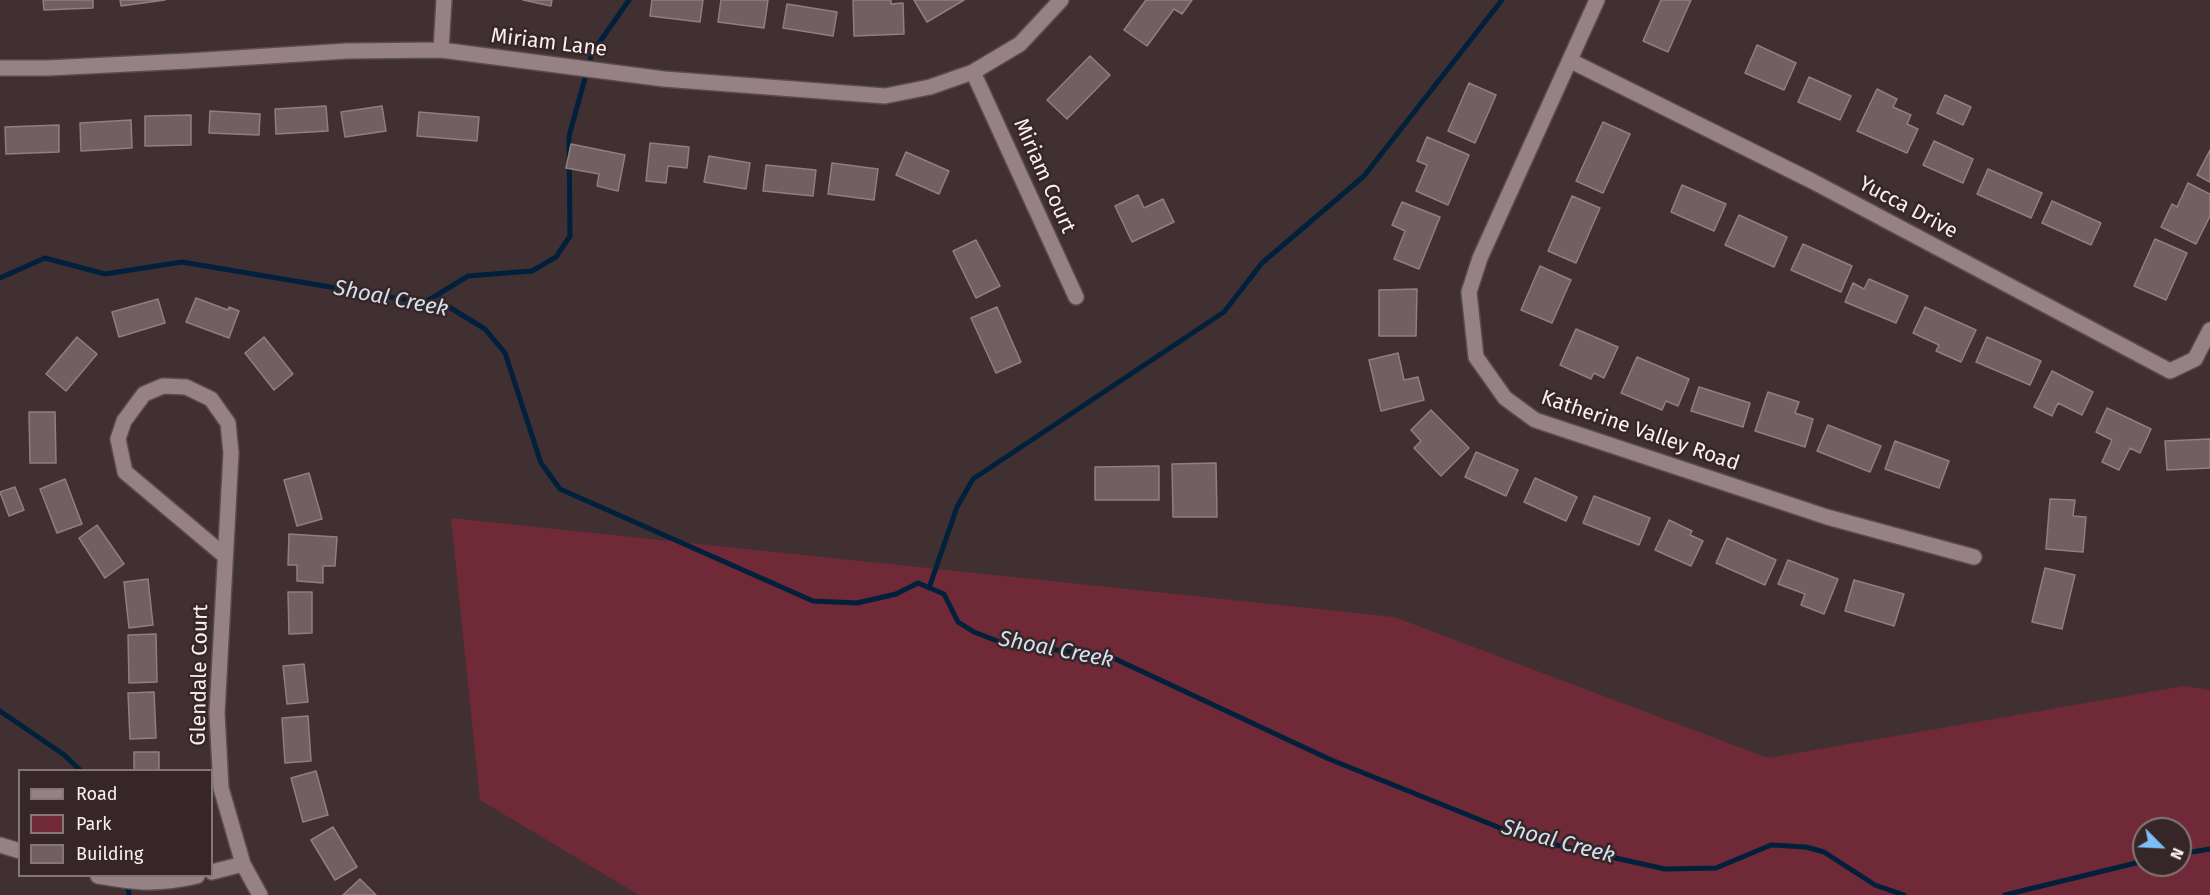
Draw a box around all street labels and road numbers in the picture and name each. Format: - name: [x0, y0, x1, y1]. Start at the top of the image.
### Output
- street label: Miriam Lane: [490, 23, 608, 63]
- street label: Miriam Court: [1008, 115, 1080, 237]
- street label: Yucca Drive: [1854, 171, 1962, 245]
- street label: Katherine Valley Road: [1537, 385, 1743, 477]
- street label: Glendale Court: [186, 604, 214, 746]

